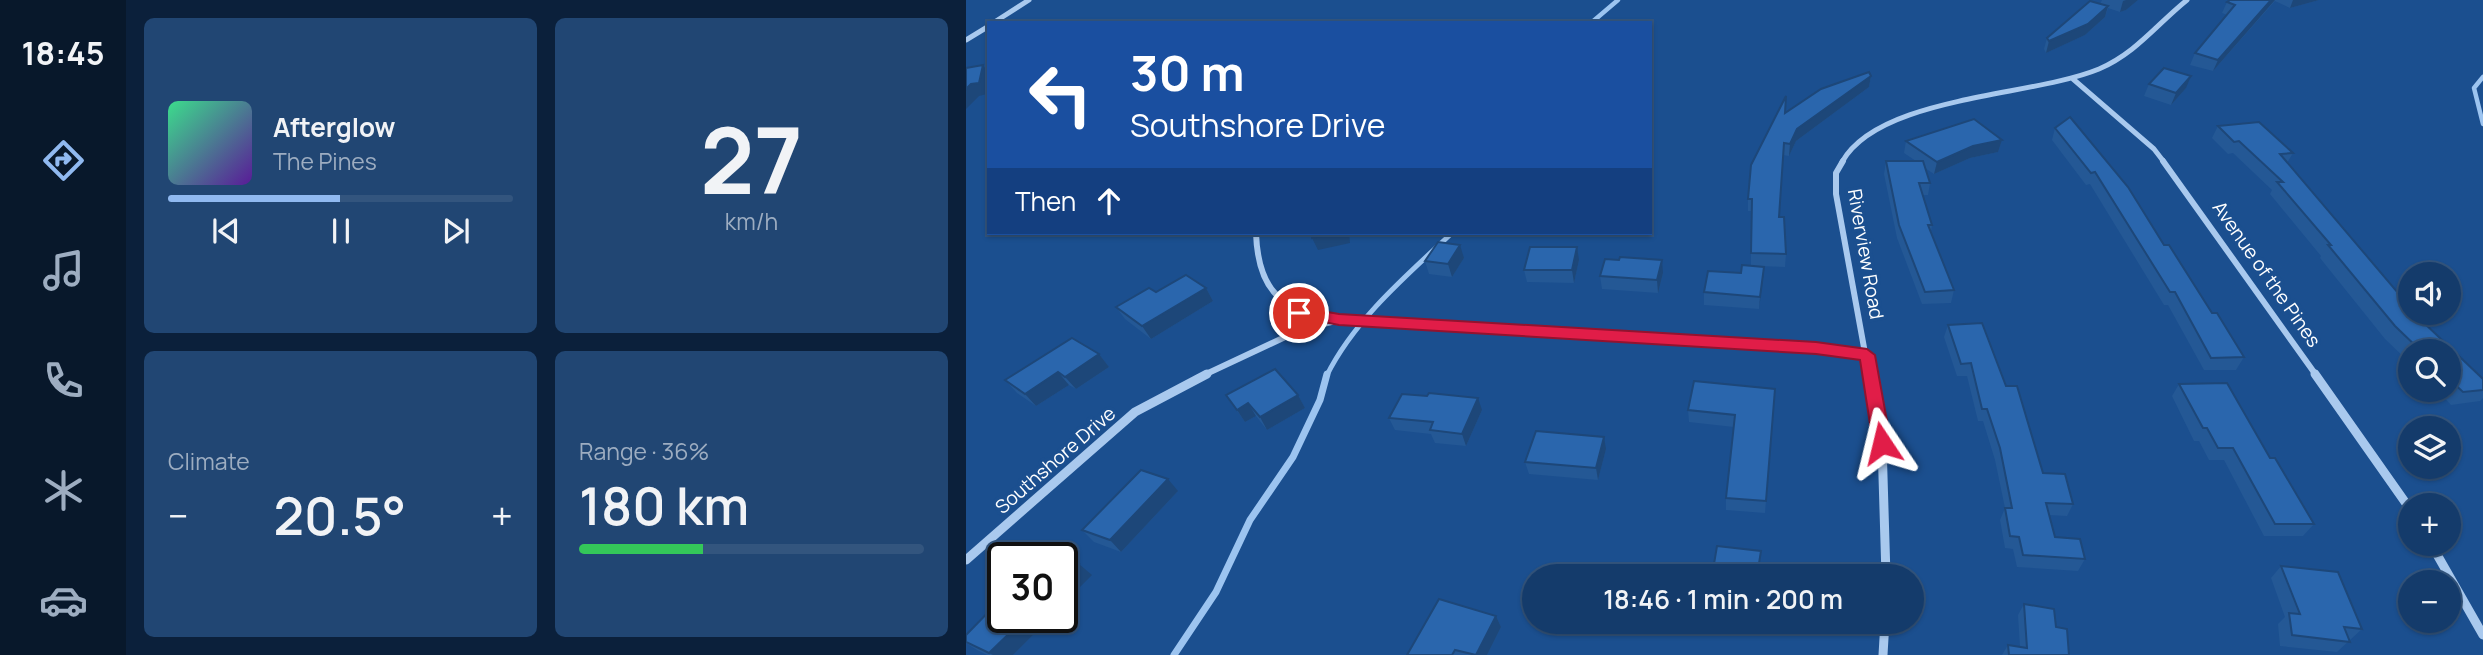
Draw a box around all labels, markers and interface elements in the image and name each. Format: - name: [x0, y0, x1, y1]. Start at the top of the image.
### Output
- text: 18:45: [22, 31, 104, 75]
- text: 30 m: [1130, 39, 1245, 106]
- icon: left: [1015, 49, 1106, 140]
- text: 27: [700, 97, 803, 221]
- text: Southshore Drive: [1130, 103, 1385, 147]
- text: Afterglow: [273, 109, 395, 145]
- icon: directions: [39, 136, 88, 185]
- text: The Pines: [273, 145, 377, 177]
- icon: ahead: [1090, 182, 1128, 220]
- text: Then: [1015, 183, 1076, 219]
- street label: Riverview Road: [1842, 187, 1890, 321]
- street label: Avenue of the Pines: [2207, 196, 2327, 352]
- text: km/h: [725, 205, 778, 237]
- icon: previous: [207, 212, 245, 250]
- icon: pause: [322, 212, 360, 250]
- icon: next: [437, 212, 475, 250]
- icon: music: [39, 246, 88, 295]
- map controls: [2398, 262, 2461, 633]
- button: sound: [2398, 262, 2461, 325]
- pin: [1269, 283, 1329, 343]
- icon: arrive: [1280, 294, 1318, 332]
- button: search: [2398, 339, 2461, 402]
- icon: phone: [39, 356, 88, 405]
- street label: Southshore Drive: [989, 400, 1121, 520]
- position arrow: [1845, 406, 1919, 480]
- button: layers: [2398, 416, 2461, 479]
- text: Range · 36%: [579, 435, 709, 467]
- text: Climate: [168, 445, 250, 477]
- icon: climate: [39, 466, 88, 515]
- text: 180 km: [579, 470, 749, 541]
- text: 20.5°: [274, 480, 406, 551]
- text: −: [168, 489, 189, 541]
- text: +: [491, 489, 513, 541]
- button: +: [2398, 493, 2461, 556]
- speed limit sign: 30: [987, 542, 1078, 633]
- button: −: [2398, 570, 2461, 633]
- icon: car: [39, 576, 88, 625]
- text: 18:46 · 1 min · 200 m: [1603, 581, 1843, 617]

